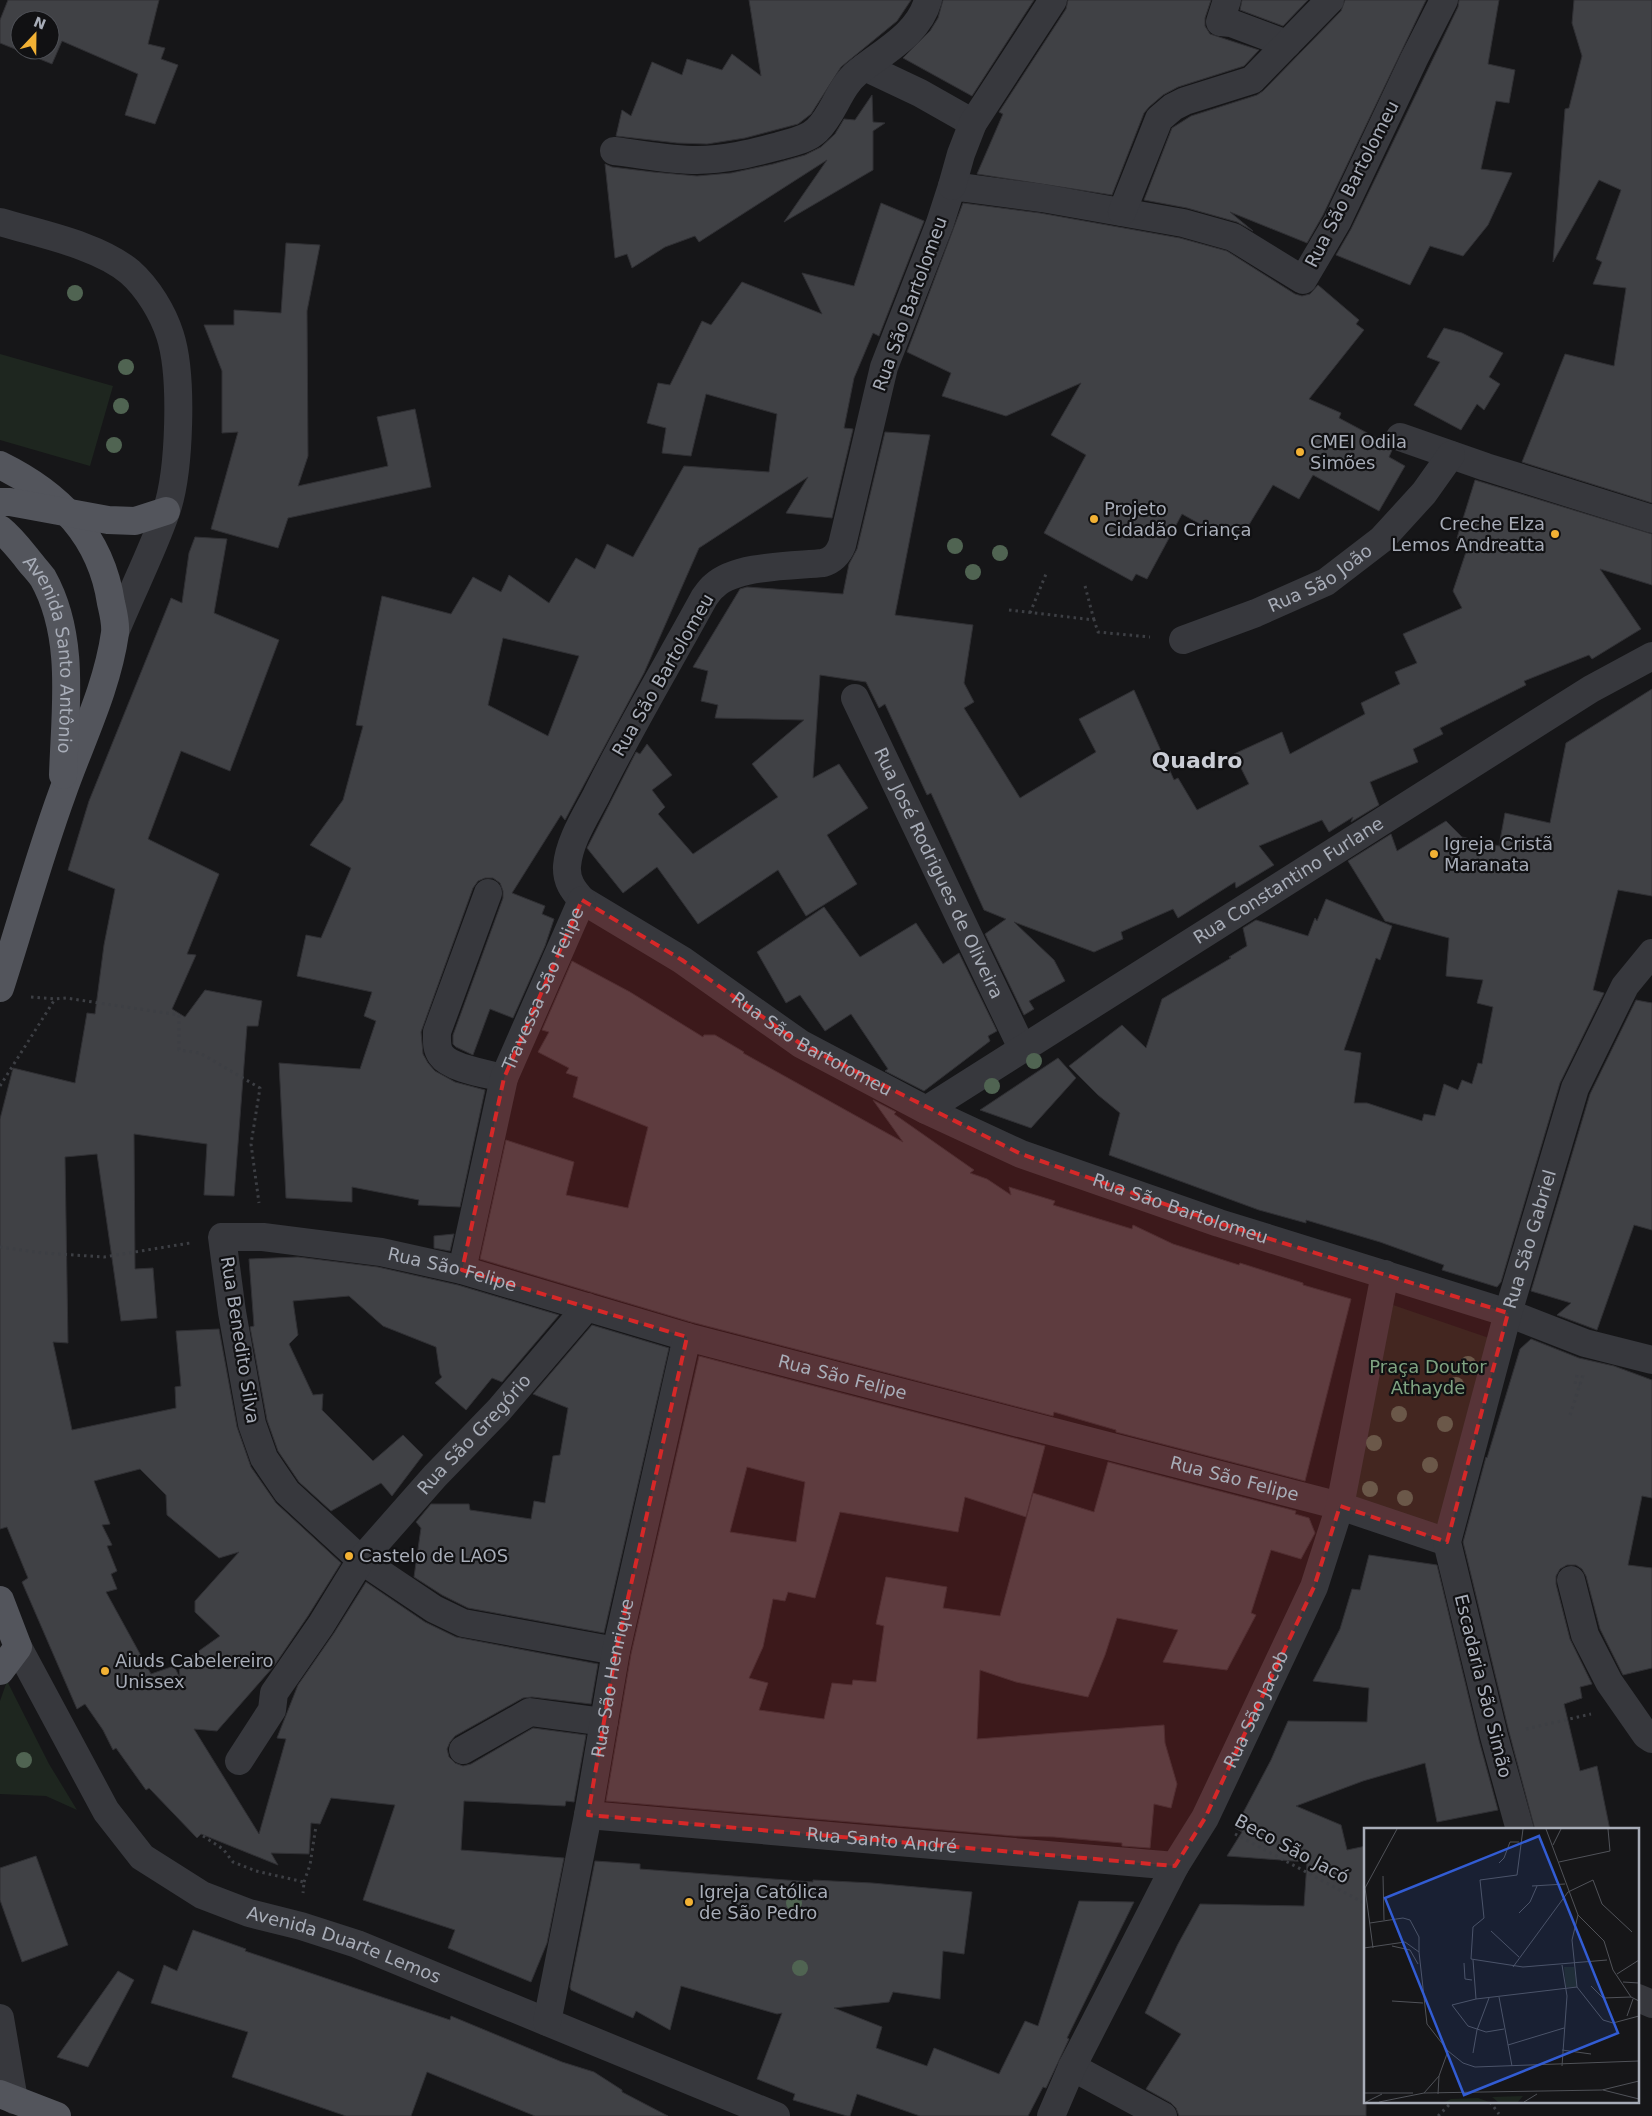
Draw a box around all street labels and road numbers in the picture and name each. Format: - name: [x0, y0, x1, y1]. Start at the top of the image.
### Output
- street label: Rua São Bartolomeu: [1300, 97, 1403, 270]
- street label: Rua São Bartolomeu: [868, 214, 951, 394]
- street label: Rua São João: [1265, 540, 1376, 616]
- street label: Avenida Santo Antônio: [19, 551, 77, 754]
- street label: Rua São Bartolomeu: [607, 590, 718, 760]
- street label: Rua José Rodrigues de Oliveira: [870, 744, 1008, 1002]
- street label: Rua Constantino Furlane: [1189, 812, 1387, 948]
- street label: Travessa São Felipe: [497, 904, 588, 1074]
- street label: Rua São Bartolomeu: [728, 987, 896, 1100]
- street label: Rua São Gabriel: [1499, 1167, 1560, 1311]
- street label: Rua São Bartolomeu: [1090, 1169, 1271, 1248]
- street label: Rua São Felipe: [386, 1243, 519, 1296]
- street label: Rua Benedito Silva: [217, 1255, 264, 1425]
- street label: Rua São Felipe: [776, 1350, 909, 1403]
- street label: Rua São Gregório: [413, 1370, 535, 1499]
- street label: Rua São Felipe: [1168, 1452, 1301, 1505]
- street label: Escadaria São Simão: [1450, 1592, 1516, 1780]
- street label: Rua São Henrique: [587, 1597, 638, 1759]
- street label: Rua São Jacob: [1219, 1647, 1293, 1771]
- street label: Beco São Jacó: [1231, 1810, 1353, 1888]
- street label: Rua Santo André: [806, 1823, 958, 1857]
- street label: Avenida Duarte Lemos: [245, 1902, 444, 1987]

